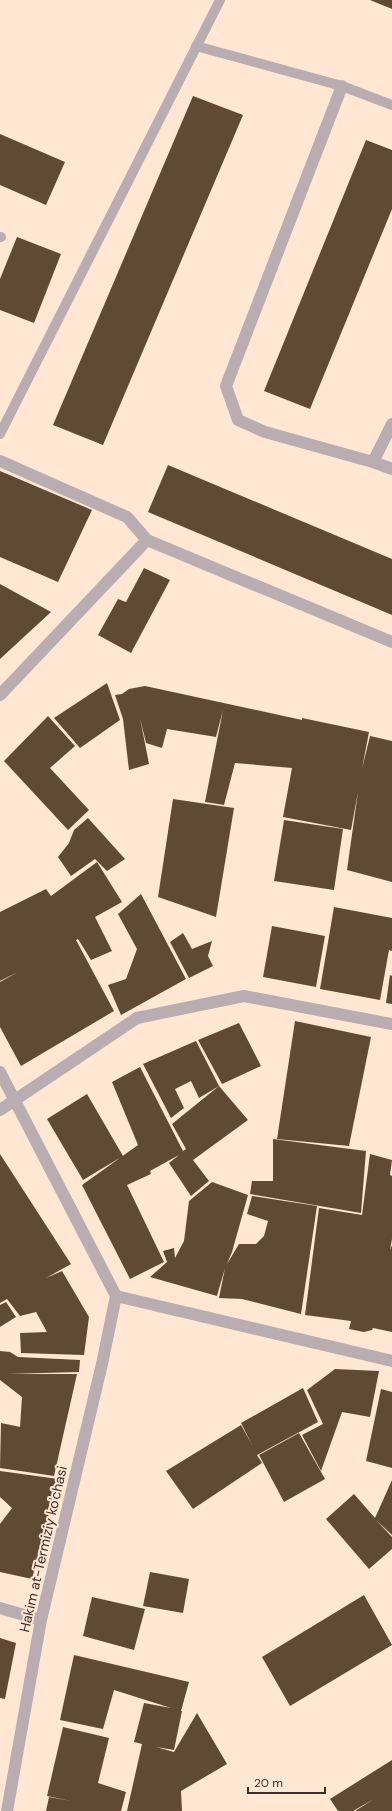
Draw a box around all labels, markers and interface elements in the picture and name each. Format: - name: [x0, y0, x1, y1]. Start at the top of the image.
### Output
- street label: Hakim at-Termiziy ko'chasi: [15, 1464, 71, 1634]
- scale bar: [248, 1769, 325, 1795]
- text: 20 m: [254, 1775, 283, 1791]

